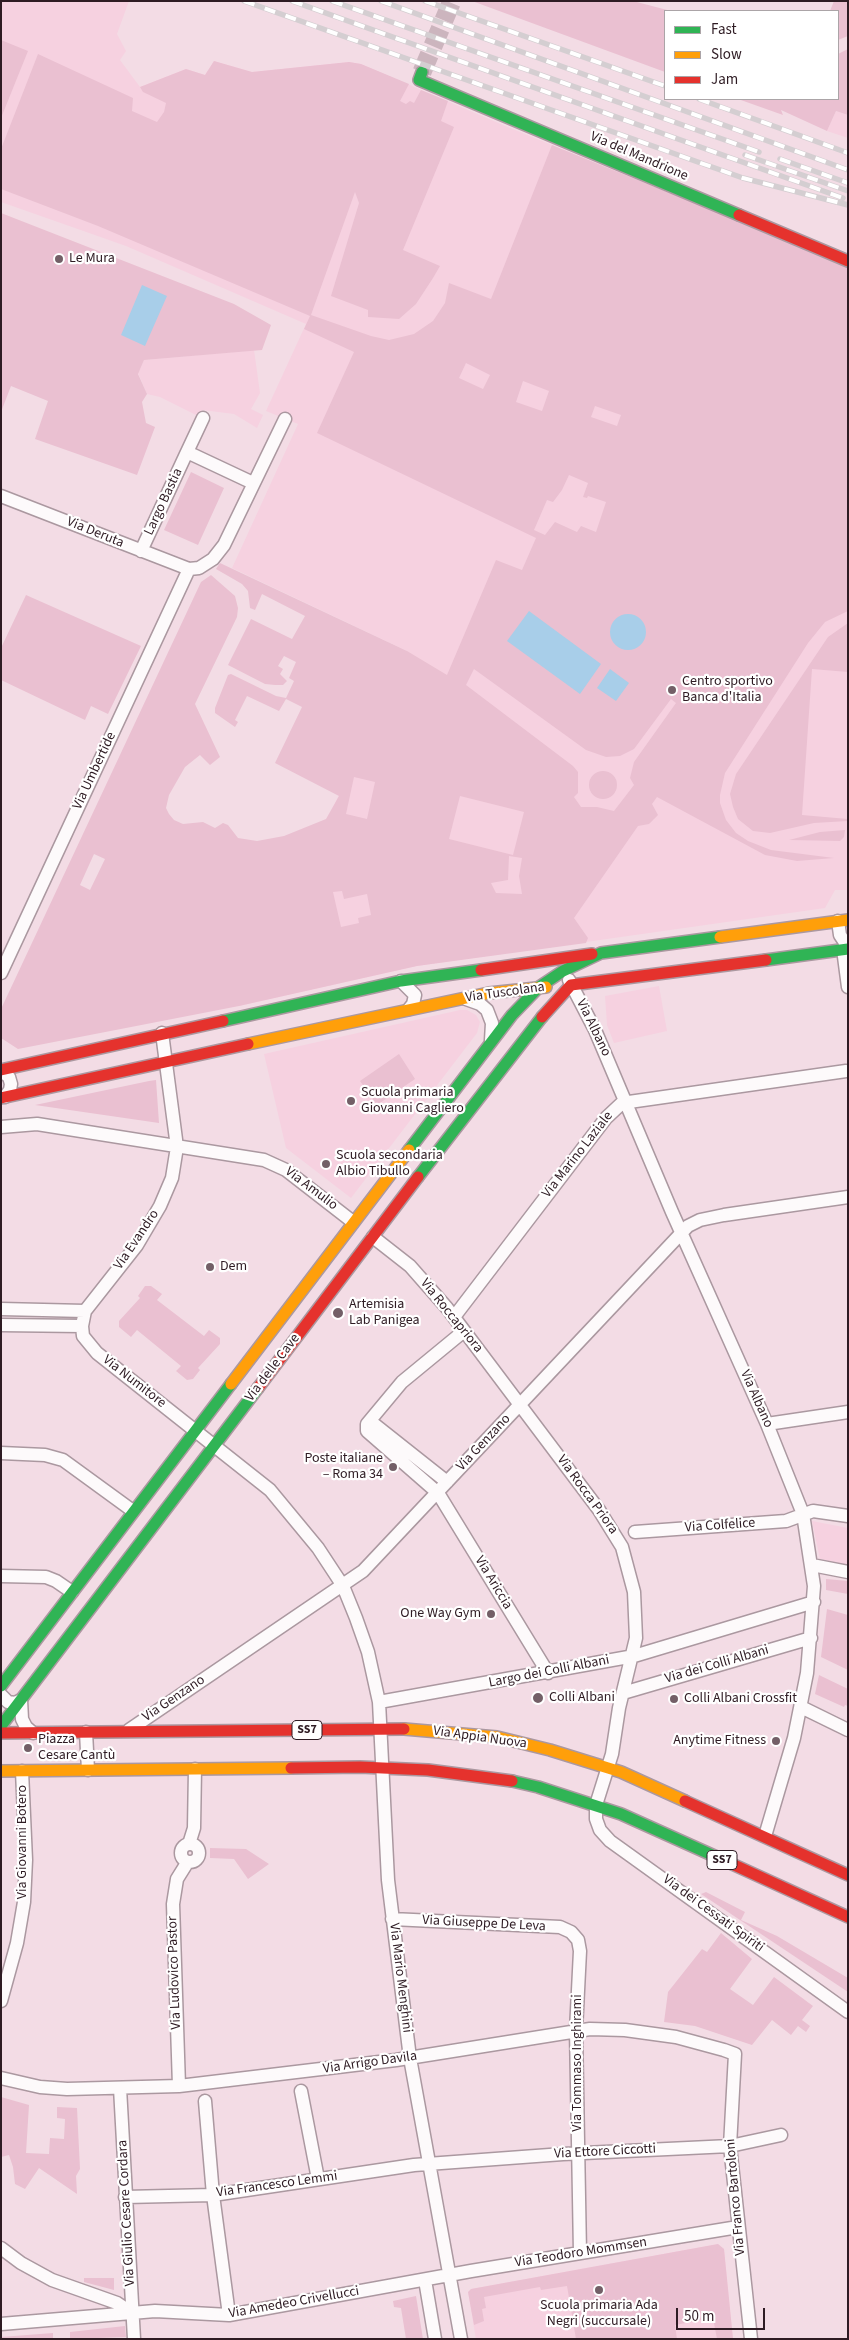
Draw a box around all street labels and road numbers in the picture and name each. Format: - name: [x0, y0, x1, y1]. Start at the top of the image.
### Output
- street label: Via del Mandrione: [588, 129, 690, 185]
- street label: Largo Bastia: [141, 466, 187, 538]
- street label: Via Deruta: [64, 514, 126, 552]
- street label: Via Umbertide: [70, 730, 120, 812]
- street label: Via Tuscolana: [464, 979, 546, 1007]
- street label: Via Albano: [572, 997, 614, 1059]
- street label: Via Marino Laziale: [539, 1108, 617, 1202]
- street label: Via Amulio: [281, 1164, 341, 1214]
- street label: Via Evandro: [111, 1207, 163, 1273]
- street label: Via Roccapriora: [416, 1276, 486, 1356]
- street label: Via delle Cave: [242, 1331, 304, 1405]
- street label: Via Numitore: [99, 1352, 169, 1412]
- street label: Via Albano: [736, 1367, 776, 1431]
- street label: Via Genzano: [453, 1411, 515, 1475]
- street label: Via Rocca Priora: [553, 1452, 621, 1538]
- street label: Via Colfelice: [684, 1515, 756, 1537]
- street label: Via Ariccia: [471, 1553, 515, 1613]
- street label: Via dei Colli Albani: [663, 1642, 771, 1688]
- street label: Largo dei Colli Albani: [487, 1652, 611, 1692]
- street label: Via Genzano: [140, 1672, 208, 1726]
- road number: SS7: [292, 1720, 322, 1740]
- street label: Via Appia Nuova: [432, 1723, 528, 1753]
- street label: Via Giovanni Botero: [15, 1785, 31, 1899]
- road number: SS7: [707, 1850, 737, 1870]
- street label: Via dei Cessati Spiriti: [659, 1872, 767, 1956]
- street label: Via Giuseppe De Leva: [422, 1912, 546, 1936]
- street label: Via Ludovico Pastor: [165, 1916, 185, 2030]
- street label: Via Mario Menghini: [385, 1922, 415, 2034]
- street label: Via Tommaso Inghirami: [570, 1994, 586, 2132]
- street label: Via Arrigo Davila: [322, 2048, 418, 2078]
- street label: Via Franco Bartoloni: [723, 2138, 749, 2256]
- street label: Via Giulio Cesare Cordara: [115, 2139, 139, 2287]
- street label: Via Ettore Ciccotti: [554, 2141, 656, 2163]
- street label: Via Francesco Lemmi: [215, 2168, 339, 2202]
- street label: Via Teodoro Mommsen: [514, 2234, 648, 2272]
- street label: Via Amedeo Crivellucci: [227, 2283, 361, 2323]

